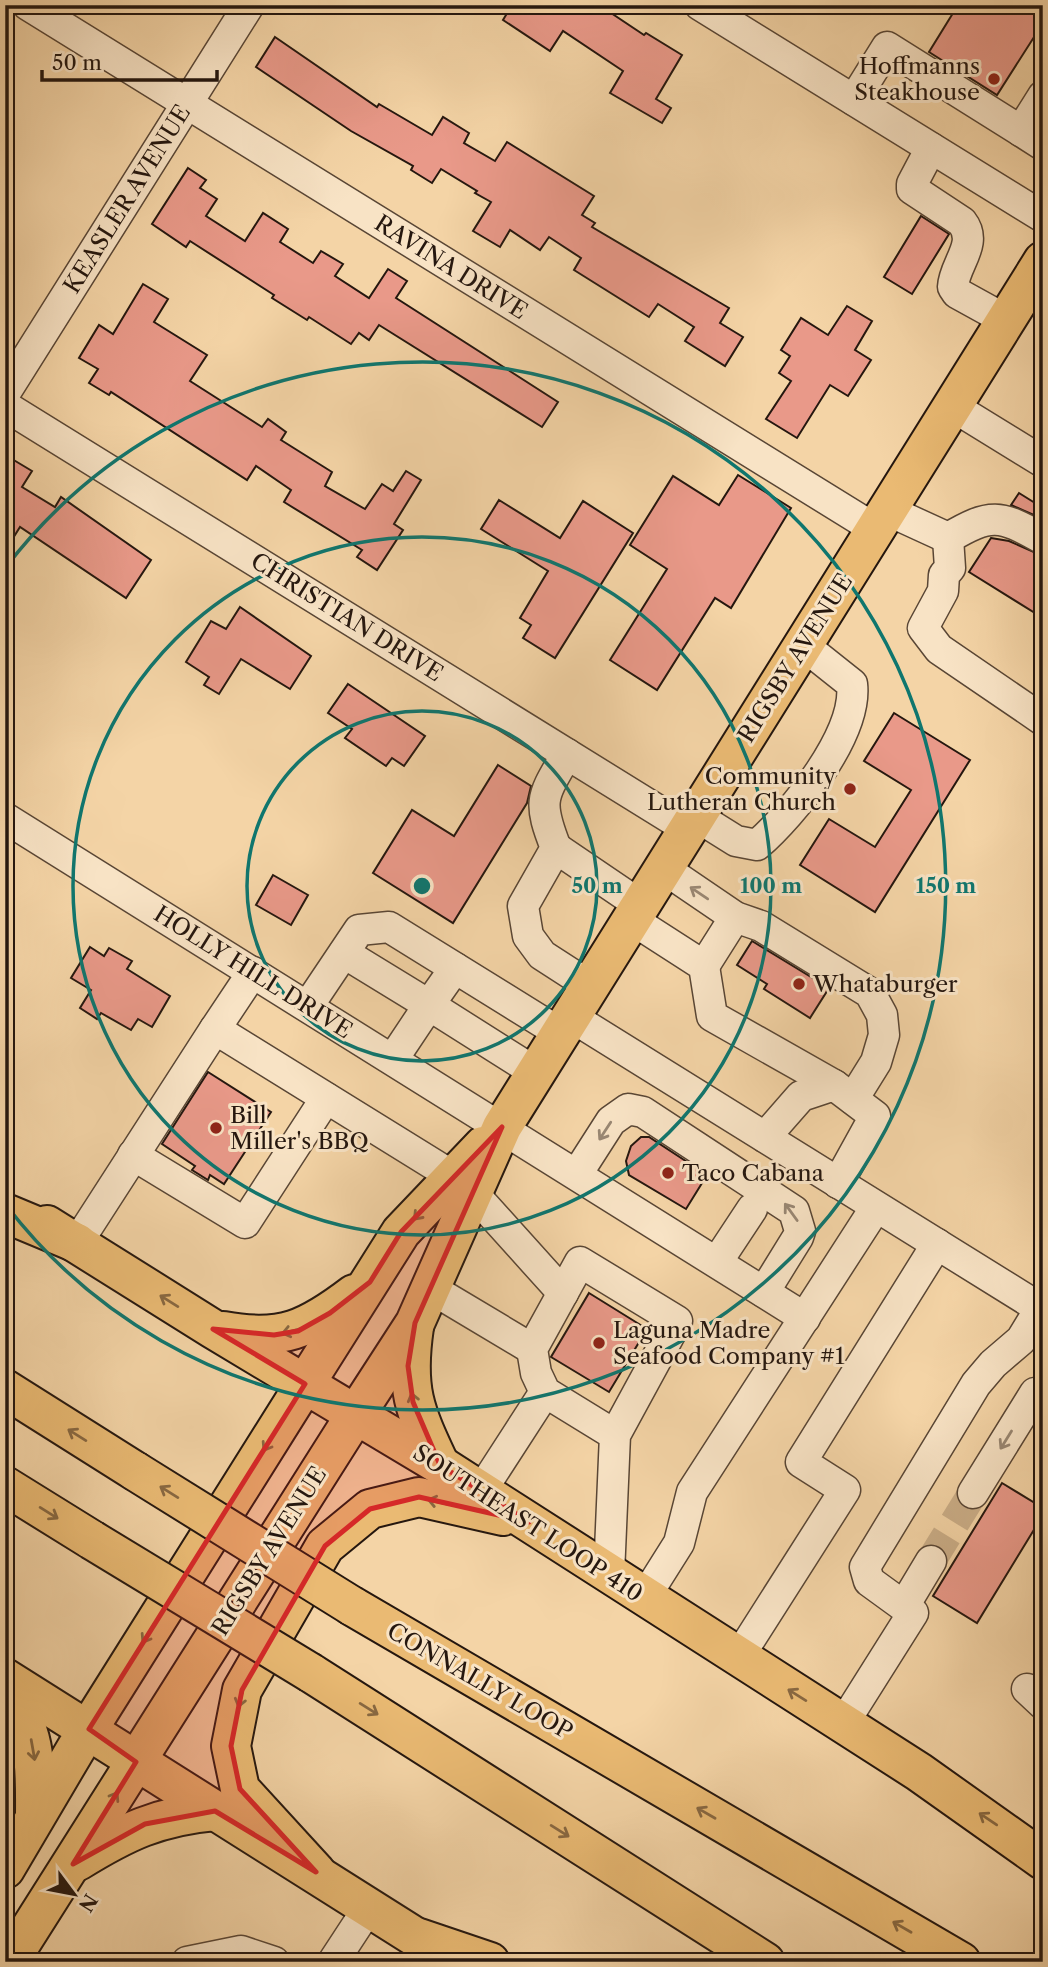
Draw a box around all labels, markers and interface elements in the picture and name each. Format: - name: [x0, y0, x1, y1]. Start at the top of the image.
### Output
- scale bar: [42, 38, 217, 82]
- text: 50 m: [52, 50, 102, 75]
- place label: Hoffmanns Steakhouse: [854, 52, 980, 106]
- marker: Hoffmanns Steakhouse: [986, 71, 1002, 87]
- street label: KEASLER AVENUE: [58, 100, 196, 298]
- street label: RAVINA DRIVE: [369, 209, 533, 325]
- street label: CHRISTIAN DRIVE: [246, 547, 448, 687]
- street label: RIGSBY AVENUE: [732, 568, 858, 748]
- place label: Community Lutheran Church: [647, 762, 836, 816]
- marker: Community Lutheran Church: [842, 781, 858, 797]
- text: 50 m: [571, 873, 623, 898]
- text: 100 m: [740, 873, 802, 898]
- text: 150 m: [916, 873, 976, 898]
- centre of rings: [410, 874, 434, 898]
- one-way arrow: [690, 886, 709, 900]
- street label: HOLLY HILL DRIVE: [149, 900, 357, 1044]
- place label: Whataburger: [812, 970, 958, 998]
- marker: Whataburger: [791, 976, 807, 992]
- place label: Bill Miller's BBQ: [230, 1101, 369, 1155]
- marker: Bill Miller's BBQ: [208, 1120, 224, 1136]
- one-way arrow: [597, 1120, 611, 1140]
- place label: Taco Cabana: [682, 1159, 825, 1187]
- marker: Taco Cabana: [660, 1165, 676, 1181]
- one-way arrow: [412, 1203, 429, 1220]
- one-way arrow: [784, 1203, 799, 1222]
- one-way arrow: [159, 1294, 179, 1308]
- place label: Laguna Madre Seafood Company #1: [613, 1316, 845, 1370]
- one-way arrow: [281, 1325, 303, 1338]
- marker: Laguna Madre Seafood Company #1: [591, 1335, 607, 1351]
- one-way arrow: [407, 1392, 420, 1414]
- one-way arrow: [68, 1427, 87, 1442]
- one-way arrow: [999, 1429, 1013, 1449]
- one-way arrow: [262, 1432, 277, 1451]
- street label: SOUTHEAST LOOP 410: [408, 1438, 648, 1608]
- street label: RIGSBY AVENUE: [206, 1461, 332, 1641]
- one-way arrow: [160, 1485, 179, 1500]
- one-way arrow: [427, 1495, 450, 1508]
- one-way arrow: [38, 1506, 58, 1520]
- street label: CONNALLY LOOP: [382, 1616, 578, 1746]
- one-way arrow: [140, 1624, 154, 1644]
- one-way arrow: [234, 1685, 247, 1707]
- one-way arrow: [788, 1688, 808, 1702]
- one-way arrow: [358, 1703, 378, 1717]
- one-way arrow: [27, 1738, 40, 1761]
- one-way arrow: [105, 1792, 119, 1812]
- one-way arrow: [696, 1806, 716, 1820]
- one-way arrow: [979, 1812, 998, 1826]
- one-way arrow: [550, 1825, 570, 1839]
- north arrow: [38, 1858, 108, 1928]
- text: N: [74, 1890, 102, 1916]
- one-way arrow: [893, 1920, 913, 1934]

